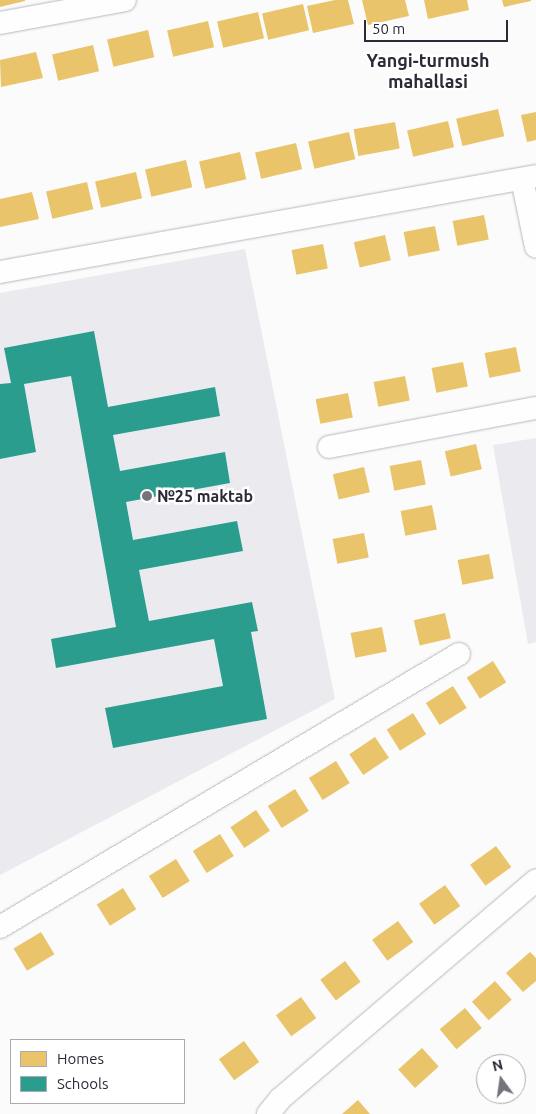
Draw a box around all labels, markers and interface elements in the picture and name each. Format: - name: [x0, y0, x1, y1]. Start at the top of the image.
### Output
- scale bar: [366, 10, 510, 42]
- text: 50 m: [372, 20, 405, 37]
- district label: Yangi-turmush mahallasi: [367, 50, 489, 92]
- place label: №25 maktab: [157, 486, 253, 506]
- marker: №25 maktab: [141, 490, 153, 502]
- legend: [10, 1039, 185, 1104]
- text: Homes: [57, 1050, 104, 1067]
- north arrow: [476, 1054, 526, 1104]
- text: N: [491, 1056, 505, 1074]
- text: Schools: [57, 1075, 108, 1092]

